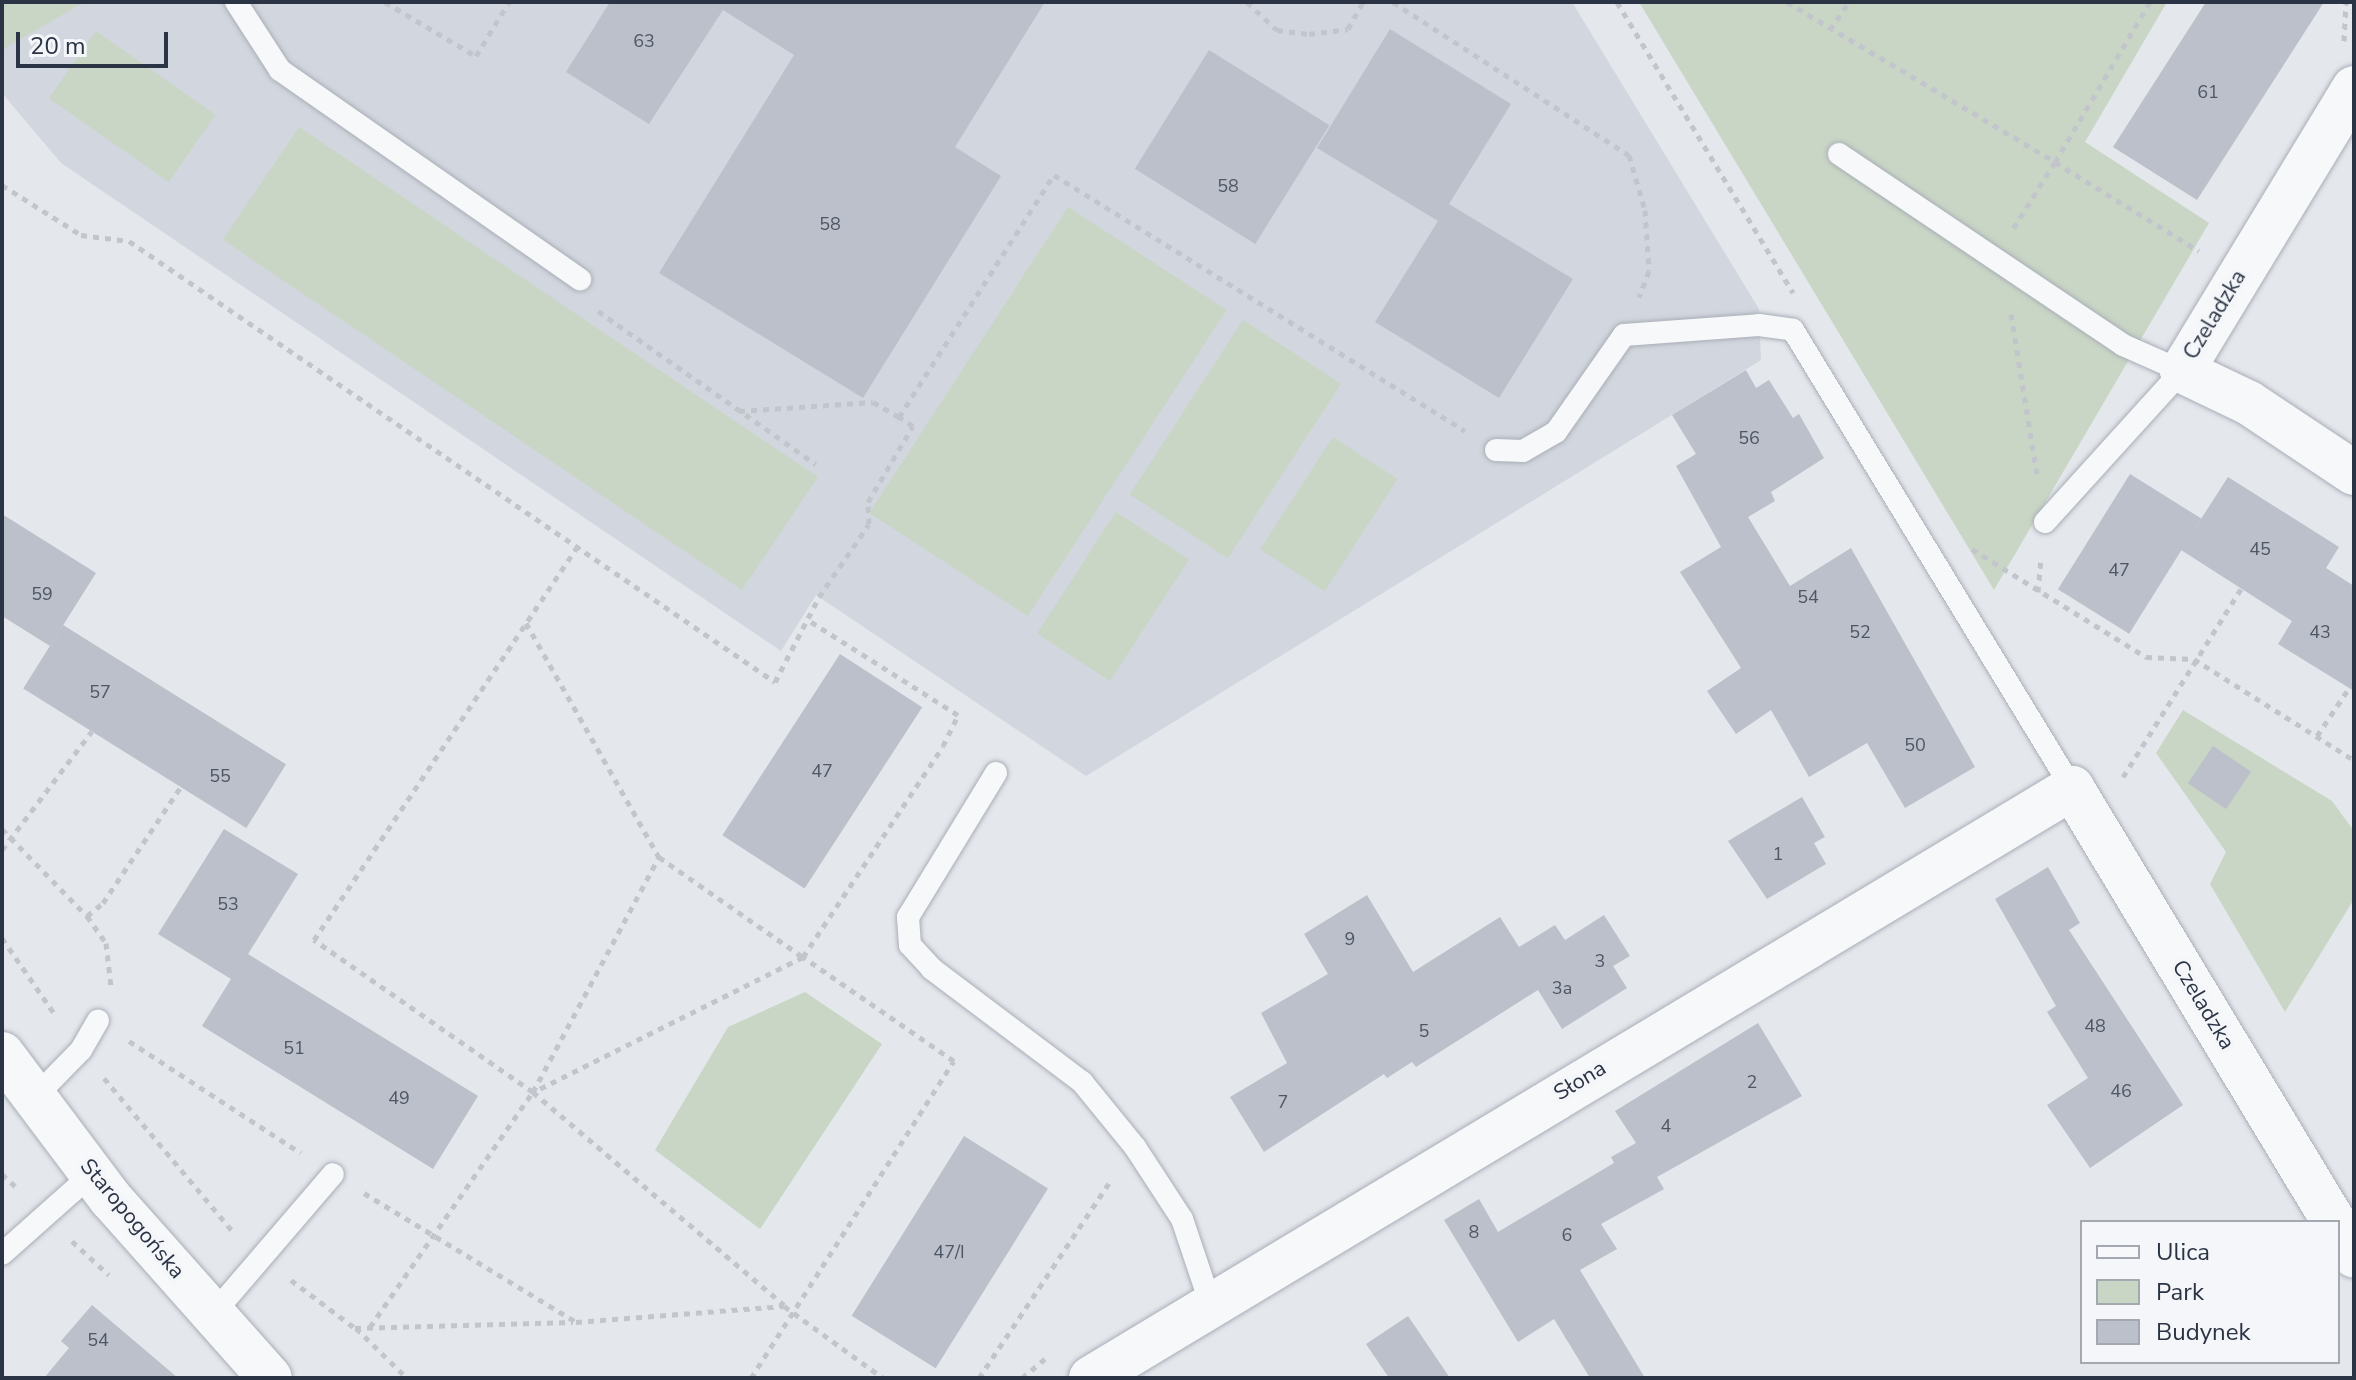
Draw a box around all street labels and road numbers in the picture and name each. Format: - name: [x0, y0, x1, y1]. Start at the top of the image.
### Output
- street label: Czeladzka: [2178, 265, 2252, 365]
- street label: Czeladzka: [2166, 955, 2240, 1055]
- street label: Słona: [1549, 1055, 1611, 1107]
- street label: Staropogońska: [74, 1154, 190, 1284]

